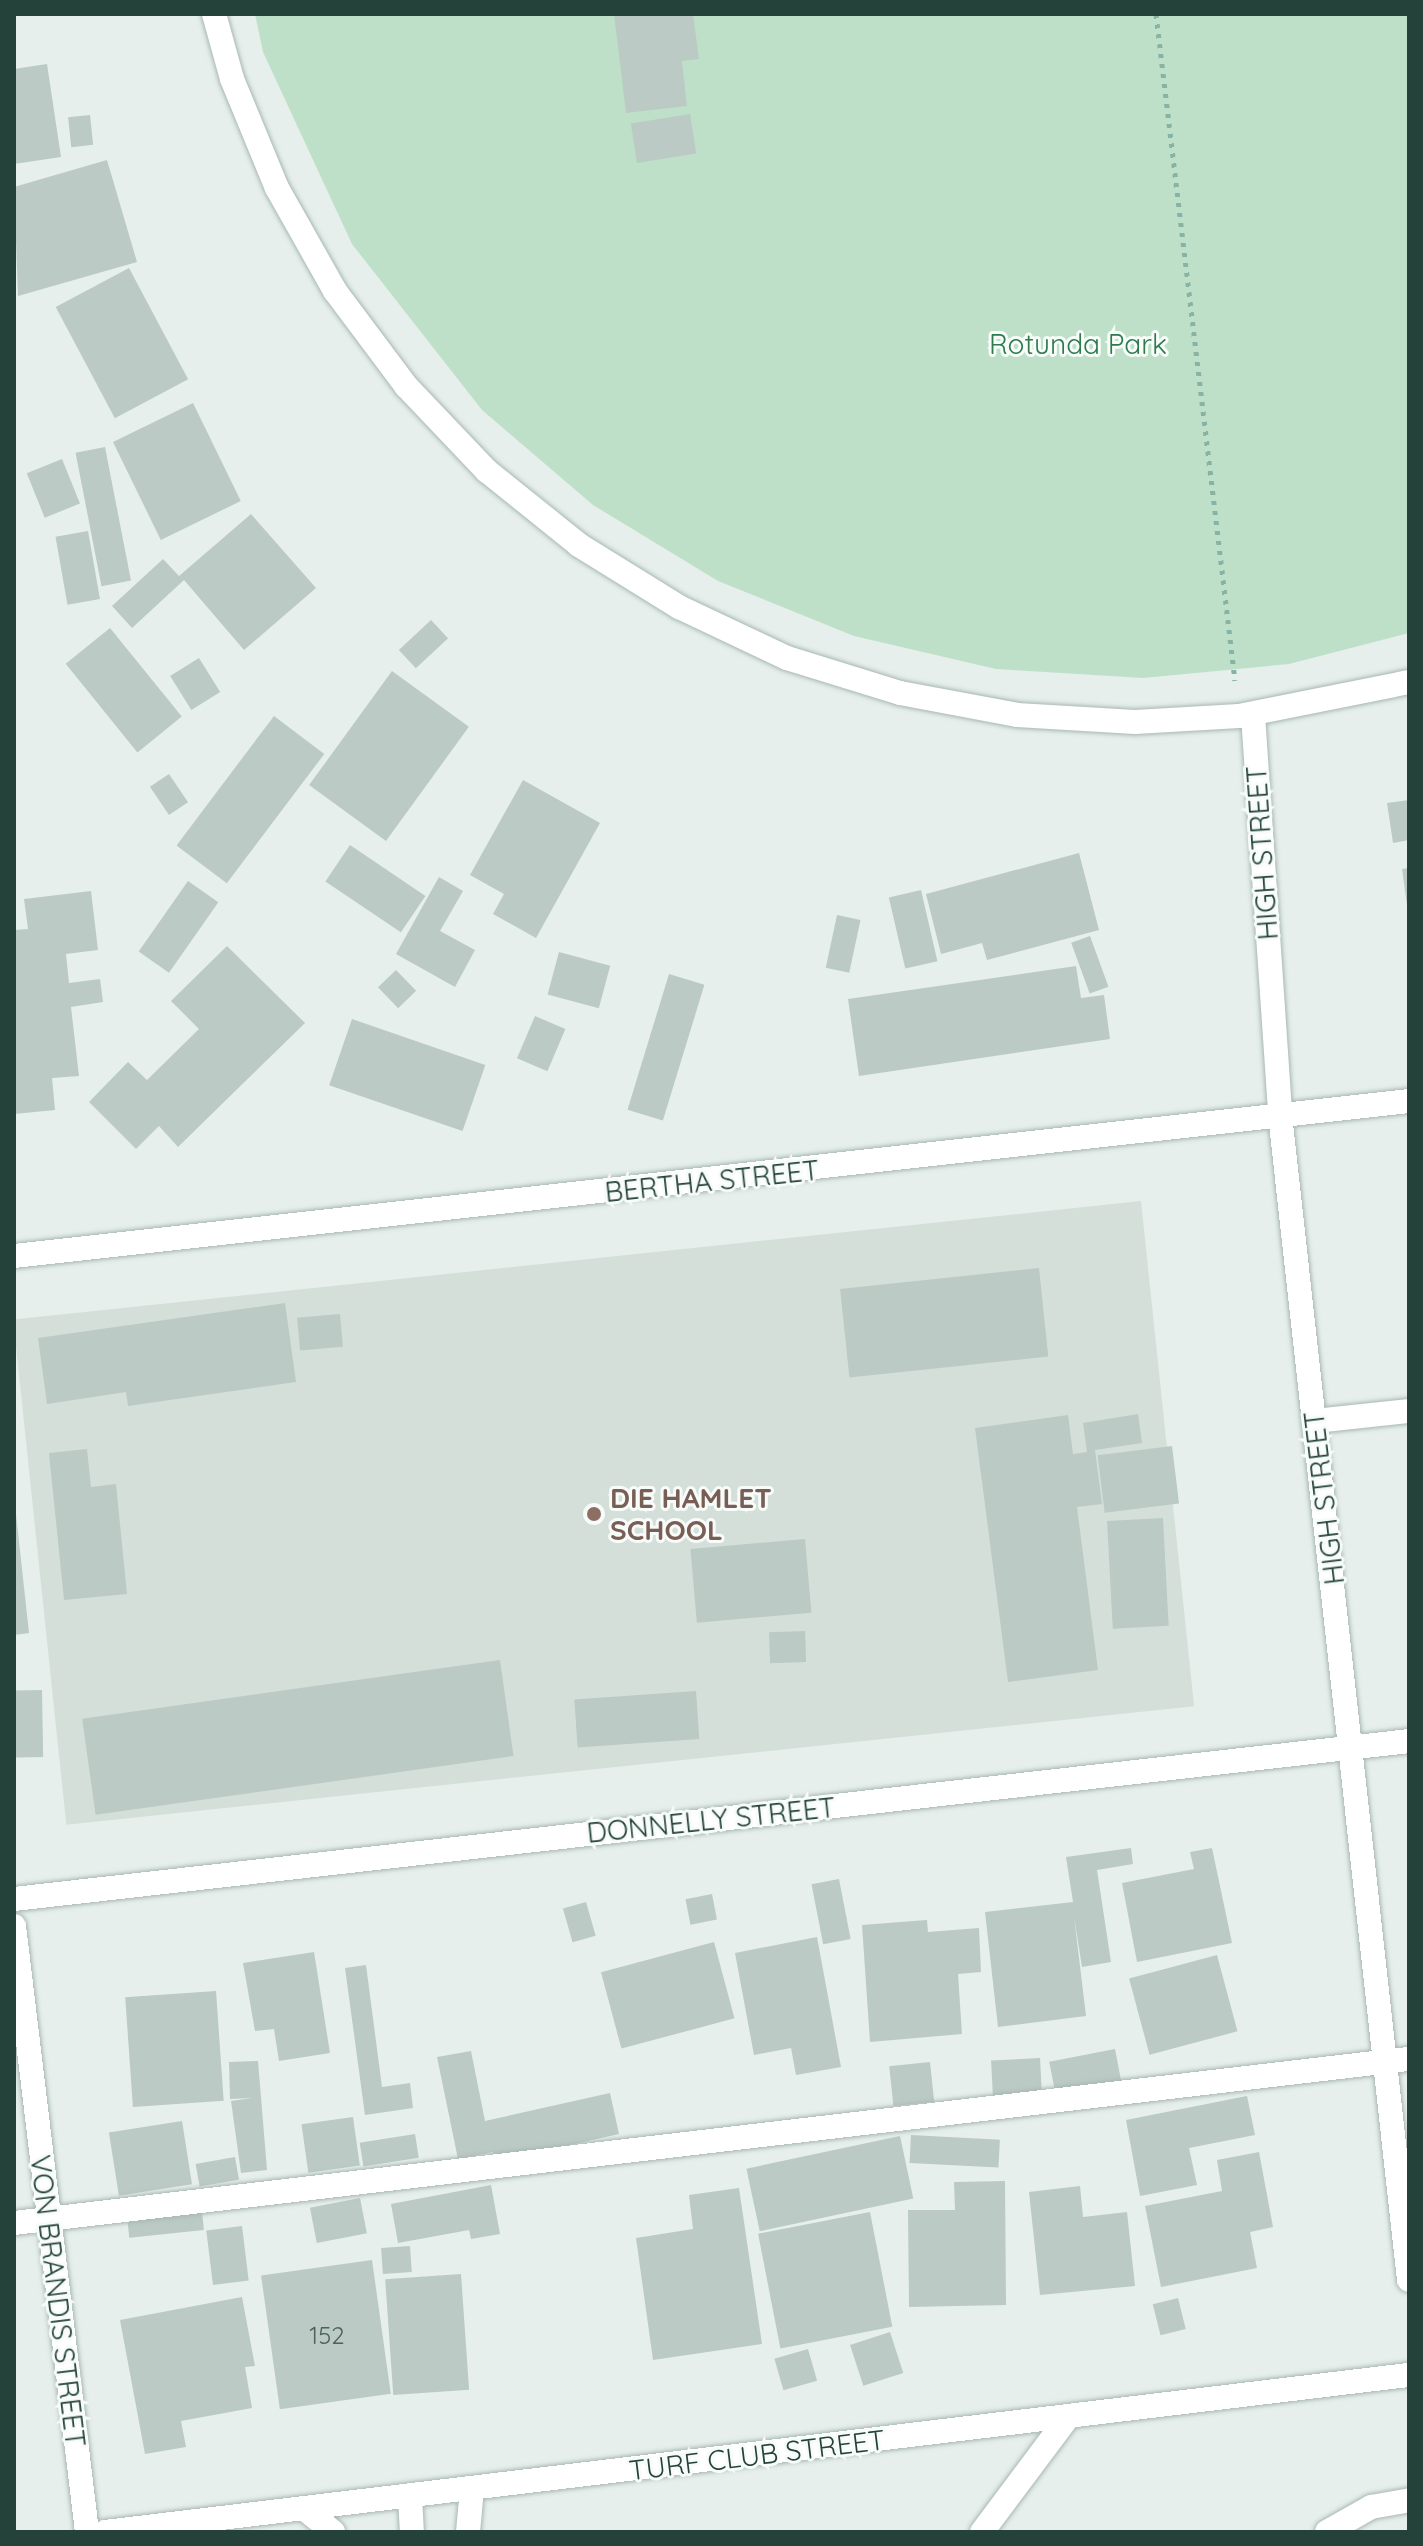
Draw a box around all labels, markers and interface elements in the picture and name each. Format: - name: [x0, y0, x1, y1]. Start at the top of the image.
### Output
- park label: Rotunda Park: [989, 327, 1167, 361]
- street label: HIGH STREET: [1239, 765, 1285, 941]
- street label: BERTHA STREET: [603, 1153, 821, 1209]
- street label: HIGH STREET: [1297, 1409, 1351, 1587]
- place label: DIE HAMLET SCHOOL: [610, 1481, 772, 1547]
- marker: DIE HAMLET SCHOOL: [585, 1505, 603, 1523]
- street label: DONNELLY STREET: [585, 1790, 837, 1850]
- street label: VON BRANDIS STREET: [23, 2153, 93, 2449]
- house number: 152: [309, 2322, 345, 2350]
- street label: TURF CLUB STREET: [627, 2423, 887, 2487]

